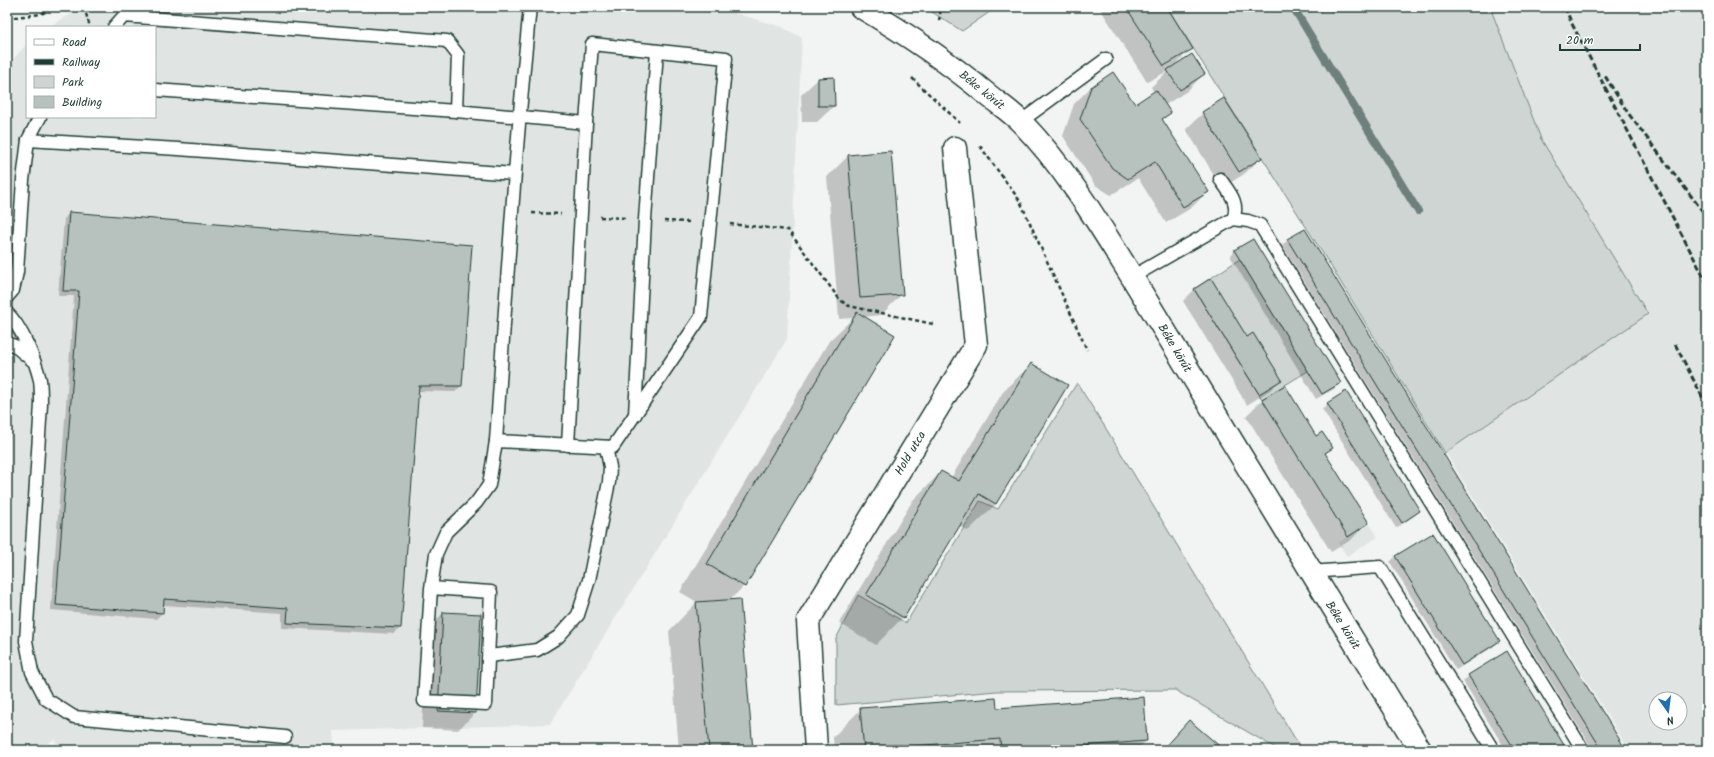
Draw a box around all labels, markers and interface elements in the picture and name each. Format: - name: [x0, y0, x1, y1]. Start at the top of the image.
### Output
- legend: [26, 26, 156, 118]
- scale bar: [1560, 26, 1640, 52]
- text: 20 m: [1566, 31, 1594, 50]
- text: Road: [62, 33, 87, 52]
- text: Railway: [62, 53, 100, 72]
- street label: Béke körút: [955, 66, 1009, 115]
- text: Park: [62, 73, 84, 92]
- text: Building: [62, 93, 102, 112]
- street label: Béke körút: [1152, 320, 1197, 377]
- street label: Hold utca: [890, 427, 931, 479]
- street label: Béke körút: [1320, 597, 1365, 654]
- north arrow: [1648, 691, 1688, 731]
- text: N: [1665, 710, 1676, 729]

